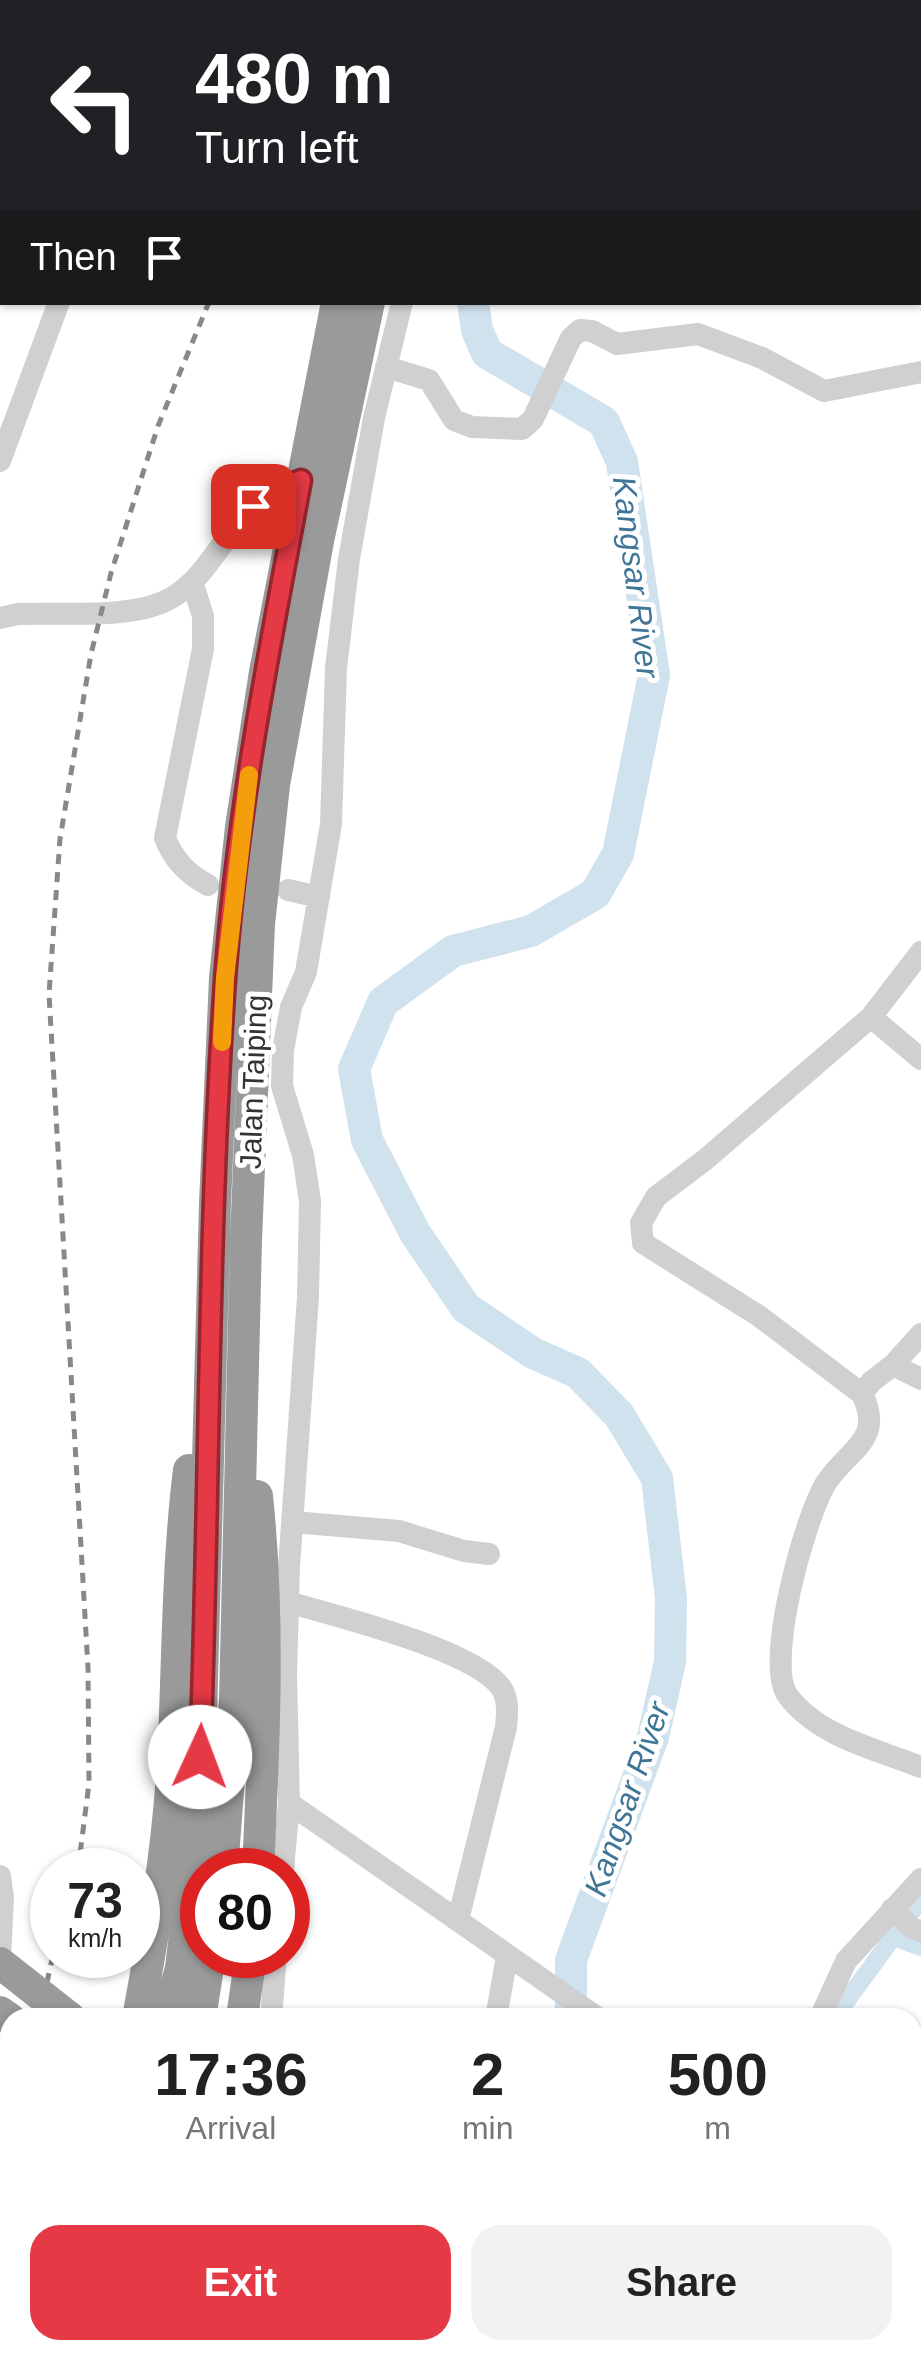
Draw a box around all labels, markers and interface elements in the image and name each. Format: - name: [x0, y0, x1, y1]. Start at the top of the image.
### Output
- icon: left: [30, 40, 160, 170]
- text: 480 m: [195, 40, 393, 118]
- text: Turn left: [195, 122, 358, 173]
- icon: arrive: [137, 230, 192, 285]
- text: Then: [30, 236, 117, 278]
- pin: [211, 464, 296, 549]
- water label: Kangsar River: [606, 474, 666, 681]
- icon: arrive: [226, 479, 281, 534]
- street label: Jalan Taiping: [233, 994, 273, 1170]
- water label: Kangsar River: [577, 1696, 677, 1901]
- position arrow: [148, 1705, 252, 1809]
- speed limit sign: 80: [180, 1848, 310, 1978]
- text: 73: [67, 1873, 123, 1929]
- text: km/h: [68, 1924, 122, 1952]
- text: 17:36: [154, 2041, 308, 2108]
- text: 2: [471, 2041, 504, 2108]
- text: 500: [668, 2041, 768, 2108]
- text: Arrival: [186, 2110, 276, 2146]
- text: min: [462, 2110, 513, 2146]
- text: m: [704, 2110, 731, 2146]
- button: Exit: [30, 2225, 451, 2340]
- button: Share: [471, 2225, 892, 2340]

